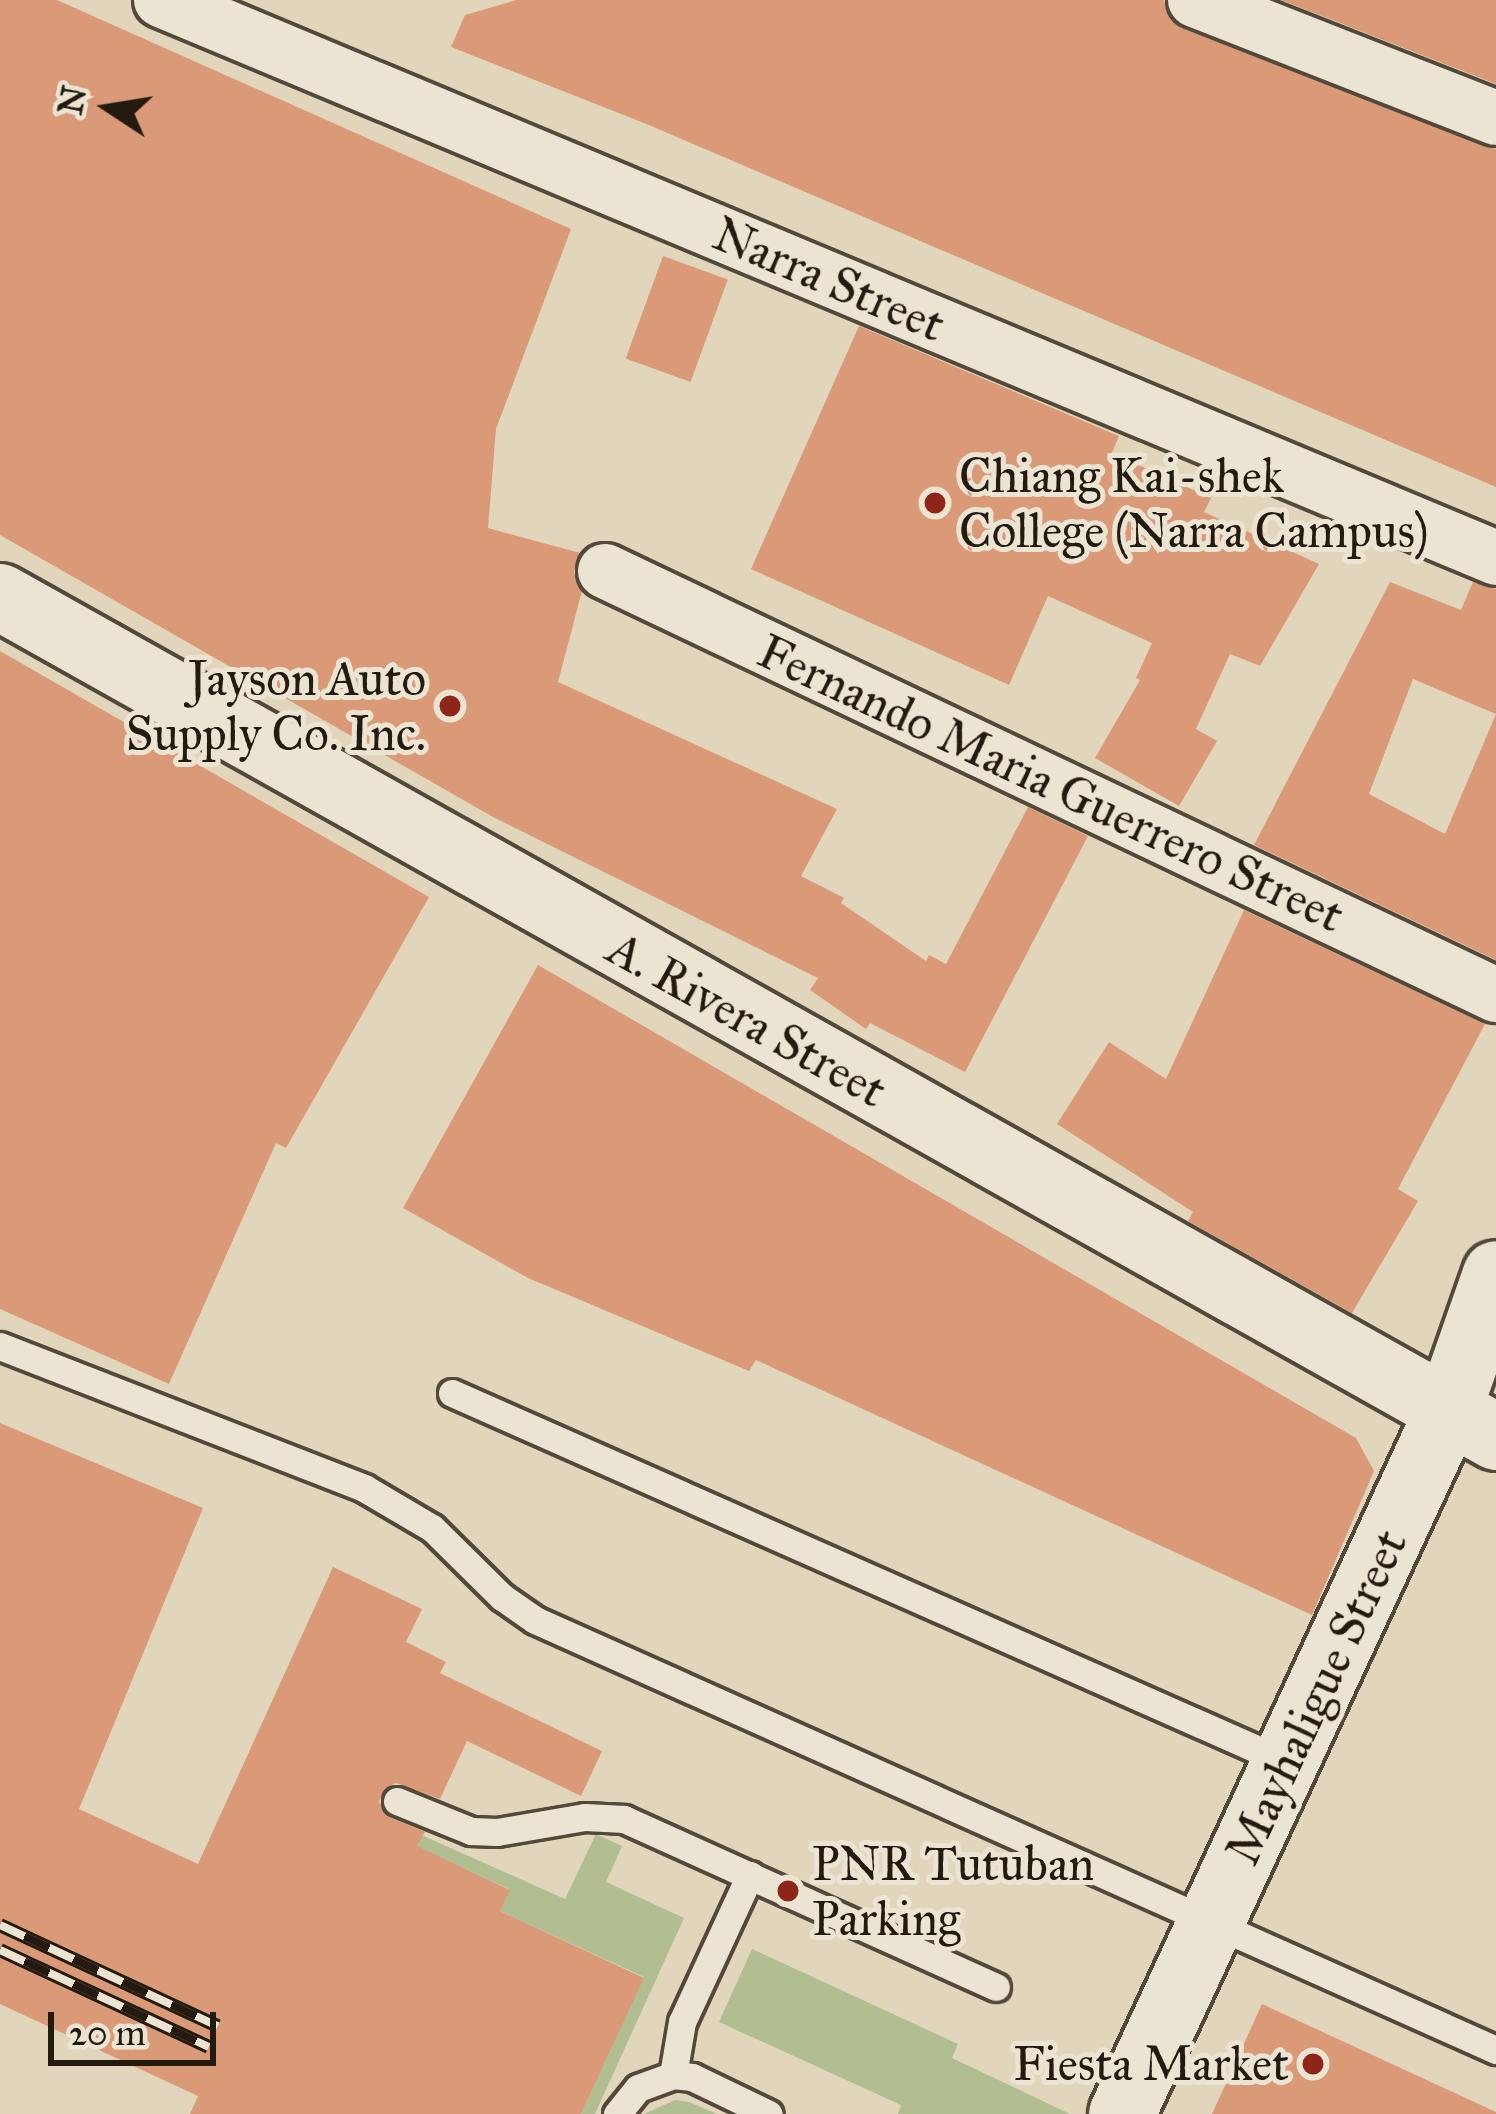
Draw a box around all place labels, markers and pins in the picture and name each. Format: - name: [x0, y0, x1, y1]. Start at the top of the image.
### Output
- place label: Chiang Kai-shek College (Narra Campus): [959, 446, 1429, 559]
- marker: Chiang Kai-shek College (Narra Campus): [922, 490, 948, 516]
- place label: Jayson Auto Supply Co. Inc.: [126, 649, 426, 762]
- marker: Jayson Auto Supply Co. Inc.: [437, 693, 463, 719]
- place label: PNR Tutuban Parking: [812, 1834, 1094, 1947]
- marker: PNR Tutuban Parking: [775, 1878, 801, 1904]
- place label: Fiesta Market: [1013, 2035, 1289, 2093]
- marker: Fiesta Market: [1300, 2051, 1326, 2077]

